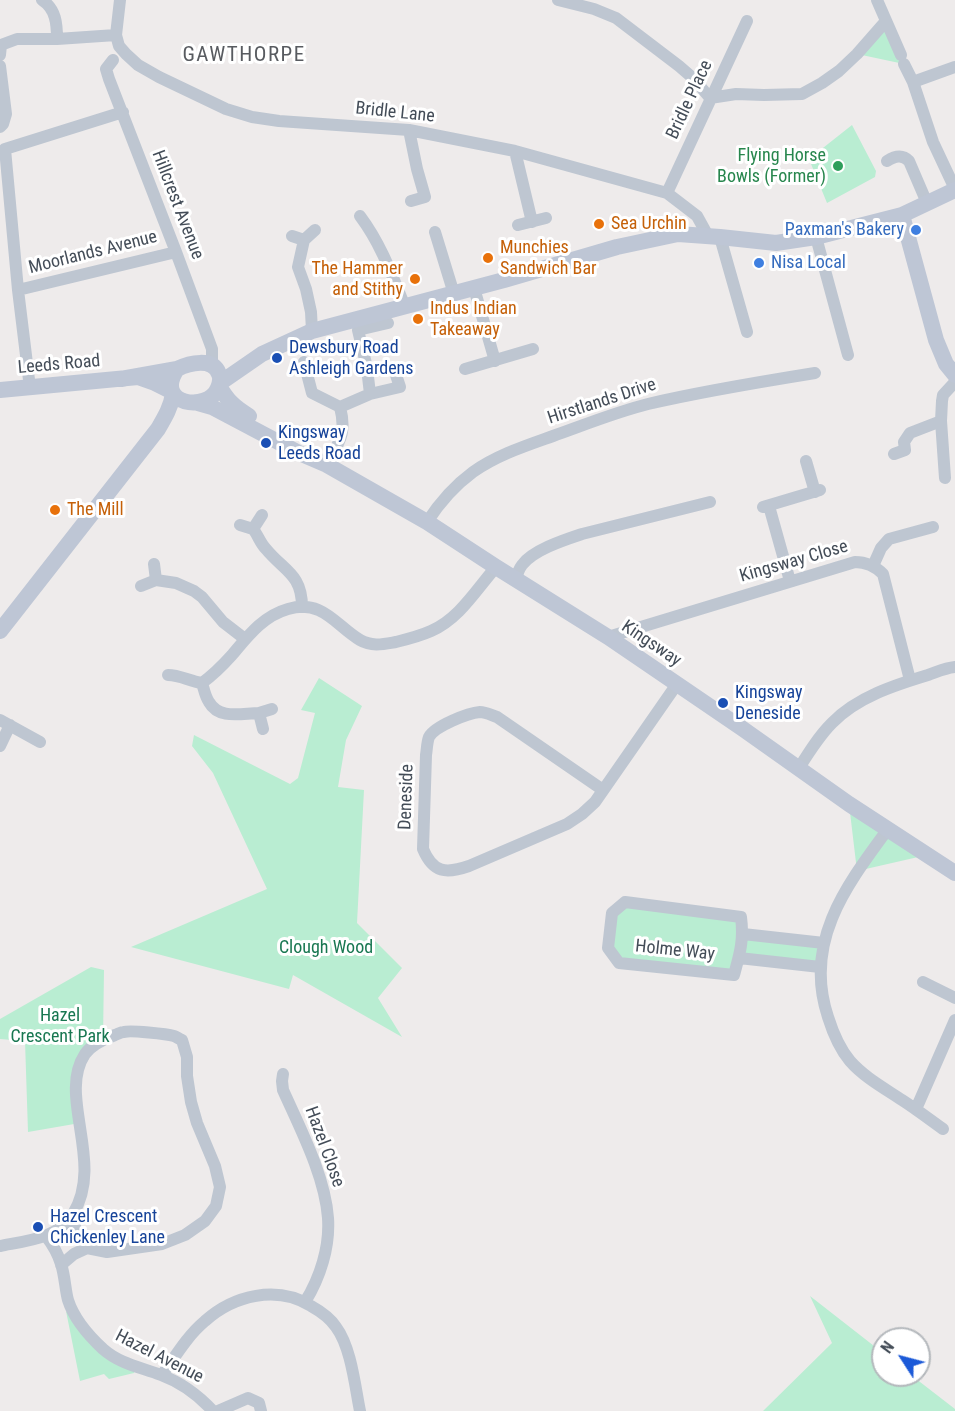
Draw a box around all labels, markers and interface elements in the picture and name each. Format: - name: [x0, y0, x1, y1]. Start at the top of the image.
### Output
- district label: GAWTHORPE: [182, 43, 306, 69]
- street label: Bridle Place: [662, 57, 718, 143]
- street label: Bridle Lane: [354, 98, 436, 128]
- place label: Flying Horse Bowls (Former): [717, 145, 826, 188]
- street label: Hillcrest Avenue: [146, 147, 208, 263]
- marker: Flying Horse Bowls (Former): [831, 159, 845, 173]
- place label: Sea Urchin: [611, 213, 687, 235]
- marker: Sea Urchin: [592, 217, 606, 231]
- place label: Paxman's Bakery: [785, 219, 904, 241]
- marker: Paxman's Bakery: [909, 223, 923, 237]
- street label: Moorlands Avenue: [26, 227, 160, 279]
- place label: Munchies Sandwich Bar: [500, 237, 597, 280]
- marker: Munchies Sandwich Bar: [481, 251, 495, 265]
- place label: Nisa Local: [771, 252, 846, 274]
- marker: Nisa Local: [752, 256, 766, 270]
- place label: The Hammer and Stithy: [312, 258, 403, 300]
- marker: The Hammer and Stithy: [408, 272, 422, 286]
- place label: Indus Indian Takeaway: [430, 298, 517, 340]
- marker: Indus Indian Takeaway: [411, 312, 425, 326]
- place label: Dewsbury Road Ashleigh Gardens: [289, 337, 414, 380]
- street label: Leeds Road: [17, 351, 101, 379]
- marker: Dewsbury Road Ashleigh Gardens: [270, 351, 284, 365]
- street label: Hirstlands Drive: [545, 374, 659, 430]
- place label: Kingsway Leeds Road: [278, 422, 361, 464]
- marker: Kingsway Leeds Road: [259, 436, 273, 450]
- place label: The Mill: [67, 499, 124, 521]
- marker: The Mill: [48, 503, 62, 517]
- street label: Kingsway Close: [737, 536, 851, 588]
- street label: Kingsway: [617, 616, 685, 672]
- place label: Kingsway Deneside: [735, 682, 802, 724]
- marker: Kingsway Deneside: [716, 696, 730, 710]
- street label: Deneside: [395, 764, 419, 830]
- street label: Holme Way: [634, 936, 716, 966]
- park label: Clough Wood: [279, 937, 373, 959]
- park label: Hazel Crescent Park: [10, 1005, 110, 1048]
- street label: Hazel Close: [299, 1104, 349, 1190]
- place label: Hazel Crescent Chickenley Lane: [50, 1206, 165, 1248]
- marker: Hazel Crescent Chickenley Lane: [31, 1220, 45, 1234]
- street label: Hazel Avenue: [111, 1326, 207, 1388]
- north arrow: [871, 1327, 931, 1387]
- text: N: [877, 1338, 898, 1357]

